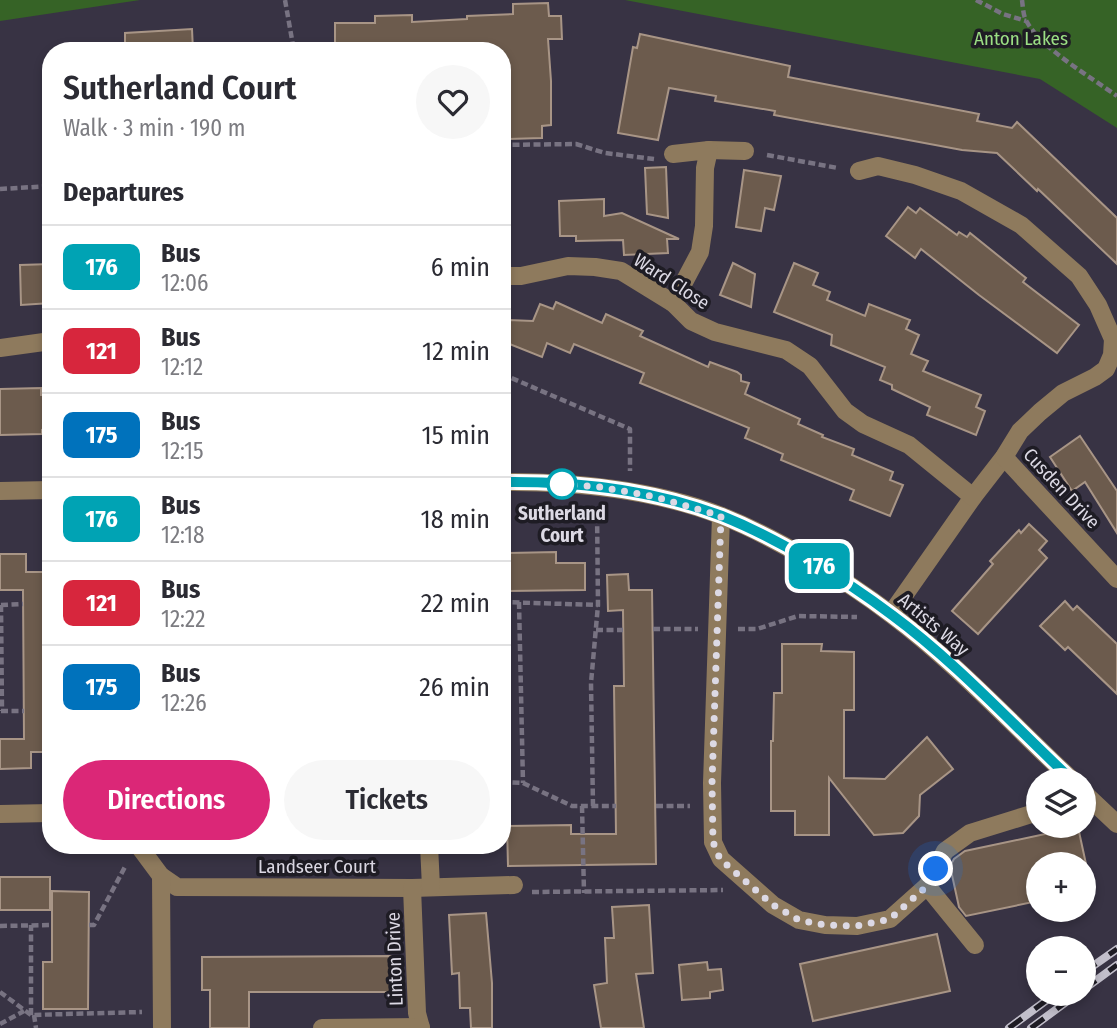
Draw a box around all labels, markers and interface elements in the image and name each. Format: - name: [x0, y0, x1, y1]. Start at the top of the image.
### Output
- park label: Anton Lakes: [974, 27, 1068, 50]
- button: heart: [416, 65, 490, 139]
- text: Sutherland Court: [63, 68, 297, 108]
- text: Walk · 3 min · 190 m: [63, 114, 245, 142]
- text: Departures: [63, 177, 184, 208]
- text: Bus: [161, 238, 200, 269]
- street label: Ward Close: [630, 248, 714, 314]
- text: 6 min: [431, 252, 490, 283]
- text: 176: [85, 253, 118, 281]
- text: 12:06: [161, 269, 208, 297]
- text: Bus: [161, 322, 200, 353]
- text: 12 min: [422, 336, 490, 367]
- text: 121: [86, 337, 117, 365]
- text: 12:12: [161, 353, 203, 381]
- text: Bus: [161, 406, 200, 437]
- text: 15 min: [422, 420, 490, 451]
- text: 175: [86, 421, 117, 449]
- text: 12:15: [161, 437, 204, 465]
- street label: Cusden Drive: [1019, 443, 1105, 533]
- marker: Sutherland Court: [547, 469, 577, 499]
- text: Bus: [161, 490, 200, 521]
- place label: Sutherland Court: [518, 502, 606, 547]
- text: 18 min: [421, 504, 490, 535]
- text: 176: [85, 505, 118, 533]
- text: 12:18: [161, 521, 205, 549]
- line badge: 176: [779, 543, 859, 589]
- text: 176: [803, 552, 835, 580]
- text: Bus: [161, 574, 200, 605]
- text: 22 min: [421, 588, 490, 619]
- street label: Artists Way: [893, 588, 974, 661]
- text: 121: [86, 589, 117, 617]
- text: 12:22: [161, 605, 205, 633]
- text: Bus: [161, 658, 200, 689]
- text: 26 min: [419, 672, 490, 703]
- text: 175: [86, 673, 117, 701]
- text: 12:26: [161, 689, 207, 717]
- button: Directions: [63, 760, 270, 840]
- button: Tickets: [284, 760, 490, 840]
- map controls: [1026, 768, 1096, 1006]
- button: layers: [1026, 768, 1096, 838]
- your location: [918, 851, 953, 886]
- button: +: [1026, 852, 1096, 922]
- street label: Landseer Court: [258, 855, 377, 878]
- street label: Linton Drive: [381, 912, 408, 1006]
- button: −: [1026, 936, 1096, 1006]

